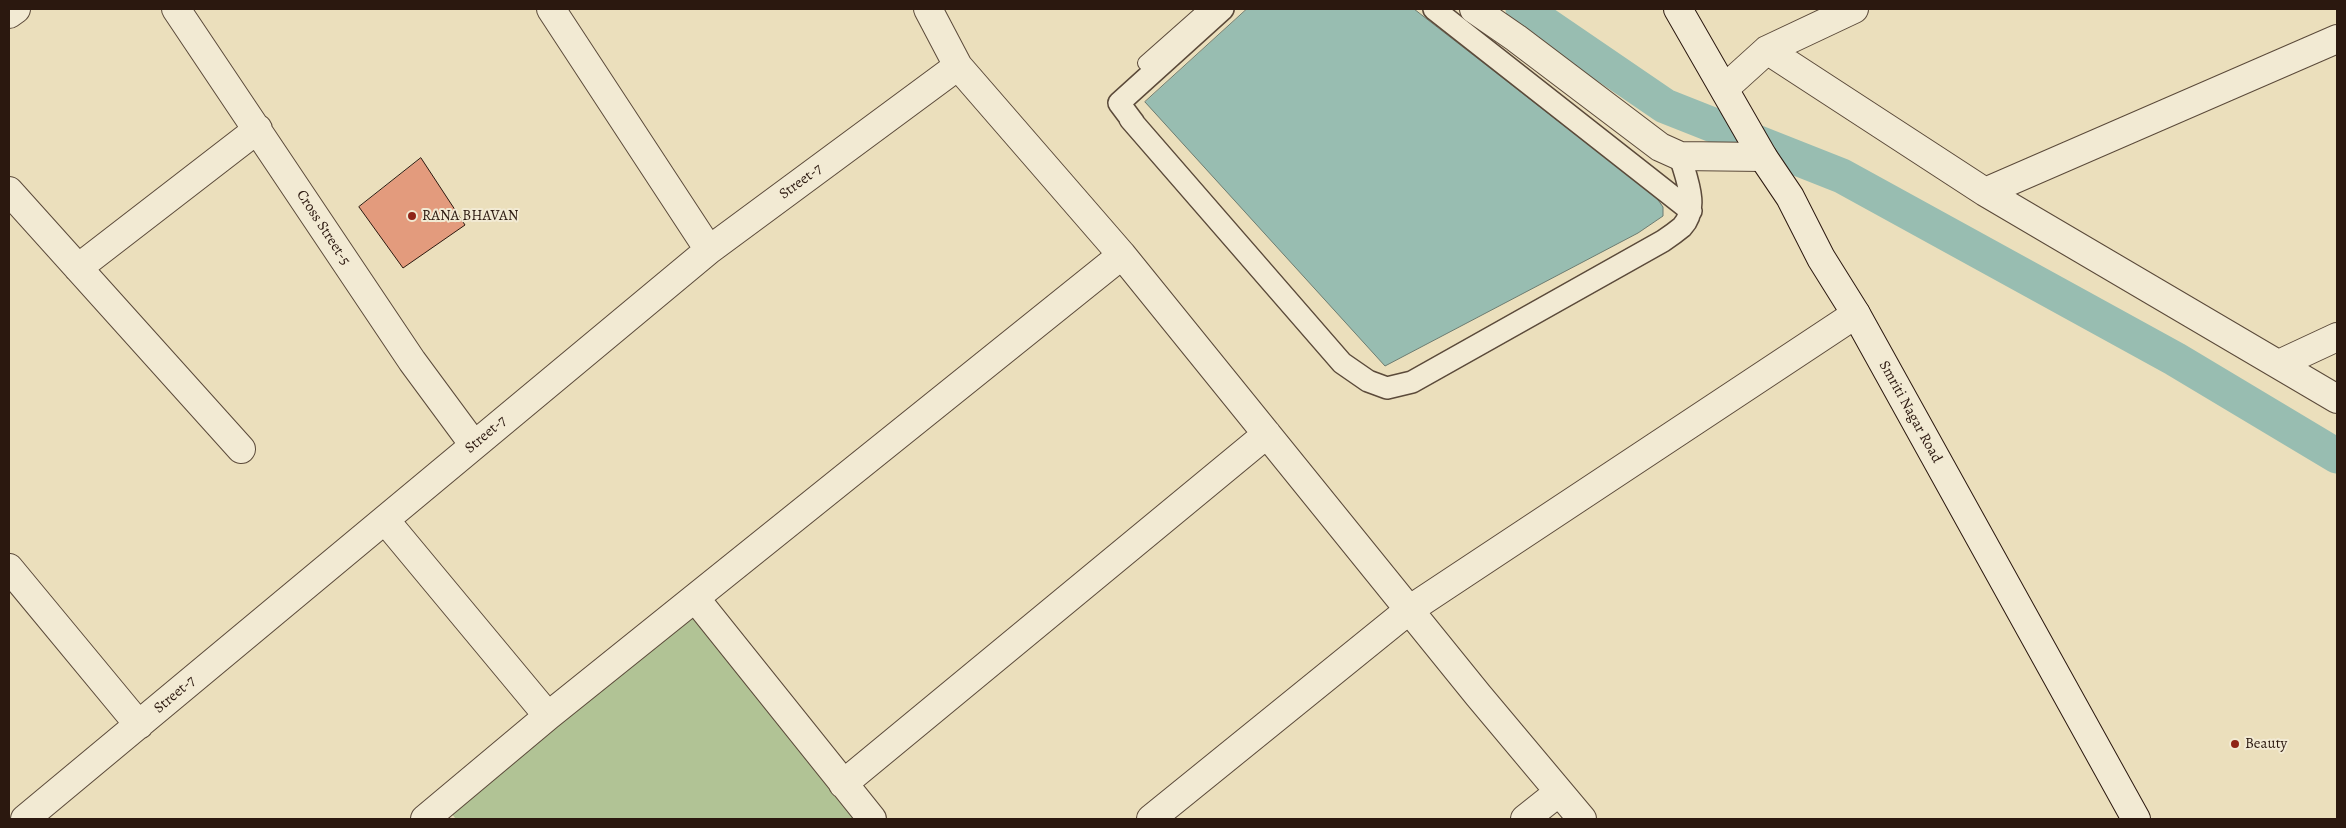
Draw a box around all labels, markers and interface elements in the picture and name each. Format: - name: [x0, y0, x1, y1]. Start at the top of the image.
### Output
- street label: Street-7: [776, 160, 826, 204]
- street label: Cross Street-5: [292, 187, 354, 269]
- place label: RANA BHAVAN: [422, 207, 519, 225]
- marker: RANA BHAVAN: [406, 210, 418, 222]
- street label: Smriti Nagar Road: [1874, 358, 1946, 466]
- street label: Street-7: [461, 412, 511, 458]
- street label: Street-7: [150, 672, 200, 718]
- place label: Beauty: [2245, 735, 2287, 753]
- marker: Beauty: [2229, 738, 2241, 750]

